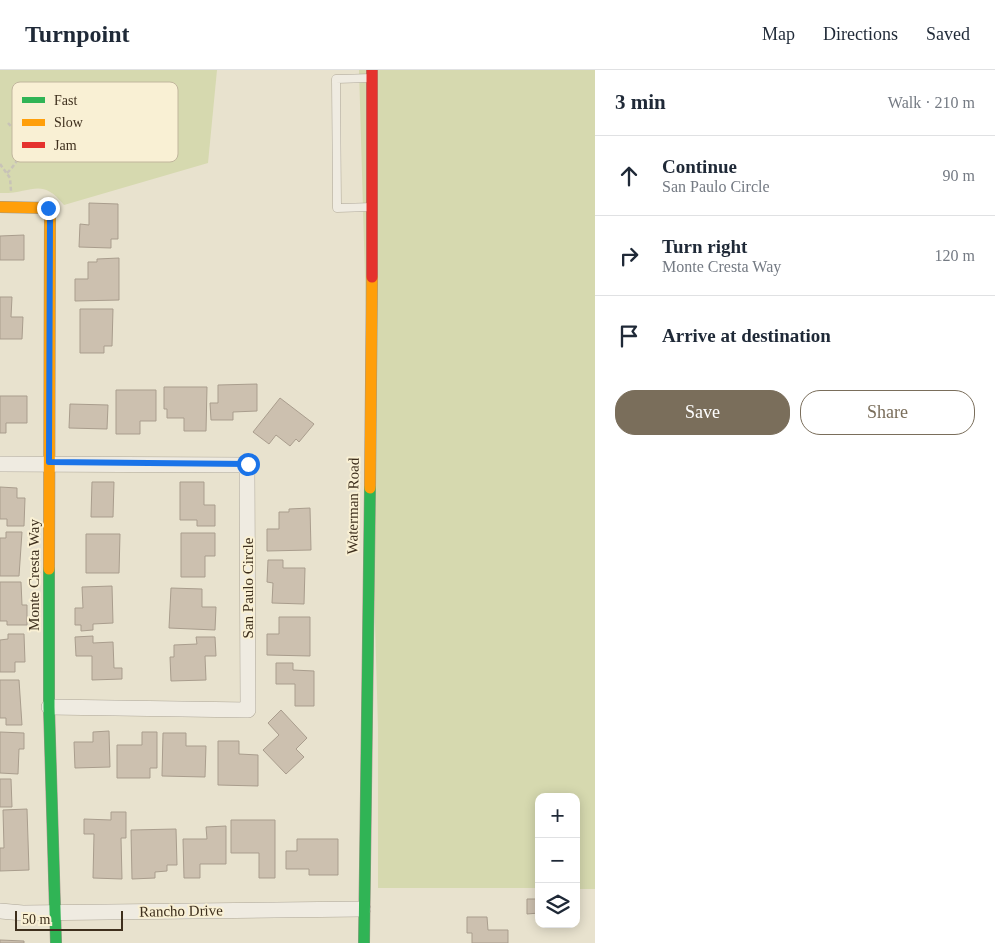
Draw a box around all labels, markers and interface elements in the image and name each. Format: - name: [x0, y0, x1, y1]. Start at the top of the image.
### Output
- text: Turnpoint: [25, 21, 130, 47]
- text: Map: [762, 24, 795, 44]
- text: Directions: [823, 24, 898, 44]
- text: Saved: [926, 24, 970, 44]
- legend: [12, 82, 178, 162]
- text: 3 min: [615, 90, 666, 114]
- text: Fast: [54, 93, 77, 108]
- text: Walk · 210 m: [888, 94, 975, 111]
- text: Slow: [54, 115, 84, 130]
- text: Jam: [54, 138, 77, 153]
- text: Continue: [662, 156, 737, 177]
- icon: ahead: [615, 162, 643, 190]
- text: 90 m: [943, 167, 975, 184]
- text: San Paulo Circle: [662, 178, 770, 195]
- route end: [37, 197, 60, 220]
- text: Turn right: [662, 236, 747, 257]
- icon: right: [615, 242, 643, 270]
- text: 120 m: [935, 247, 975, 264]
- text: Monte Cresta Way: [662, 258, 781, 275]
- icon: arrive: [615, 322, 643, 350]
- text: Arrive at destination: [662, 325, 831, 346]
- button: Save: [615, 390, 790, 435]
- button: Share: [800, 390, 975, 435]
- route start: [237, 453, 260, 476]
- street label: Waterman Road: [344, 457, 362, 554]
- street label: Monte Cresta Way: [26, 519, 42, 631]
- street label: San Paulo Circle: [240, 537, 256, 638]
- map controls: [535, 793, 580, 928]
- button: +: [535, 793, 580, 838]
- button: −: [535, 838, 580, 883]
- button: layers: [535, 883, 580, 928]
- street label: Rancho Drive: [139, 902, 223, 920]
- scale bar: [15, 908, 122, 931]
- text: 50 m: [22, 912, 50, 927]

